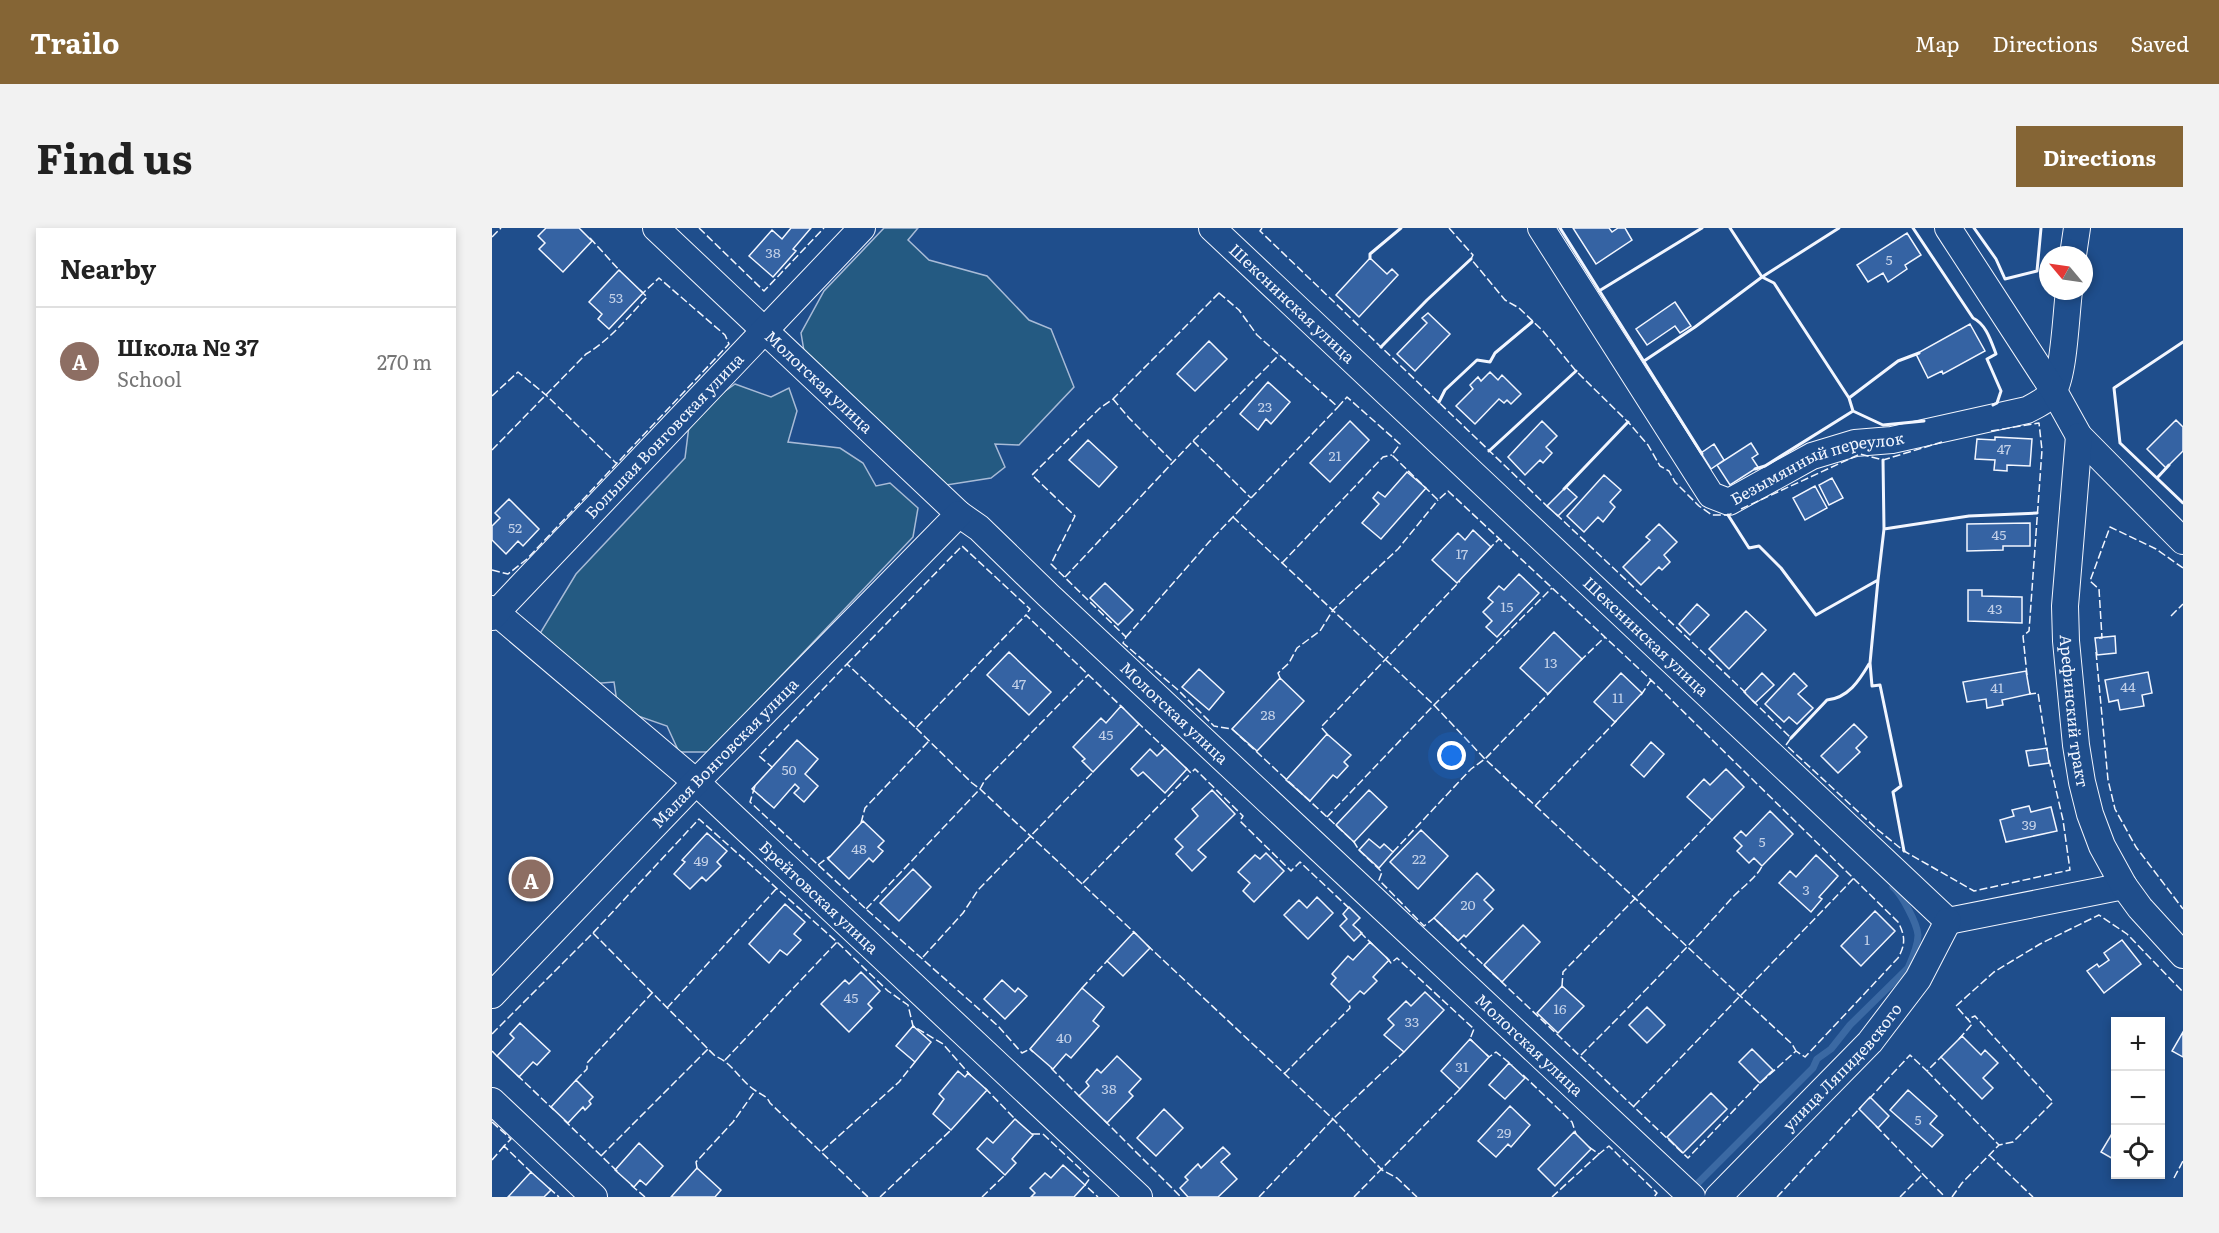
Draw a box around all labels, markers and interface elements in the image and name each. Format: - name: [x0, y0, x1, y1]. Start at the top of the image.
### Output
- text: Trailo: [30, 21, 119, 63]
- text: Map: [1915, 27, 1960, 58]
- text: Directions: [1993, 27, 2098, 58]
- text: Saved: [2131, 27, 2189, 58]
- text: Find us: [36, 125, 193, 187]
- button: Directions: [2016, 126, 2183, 187]
- street label: Шекснинская улица: [1224, 237, 1361, 368]
- house number: 38: [765, 242, 781, 262]
- north arrow: [2039, 246, 2093, 300]
- text: Nearby: [60, 248, 156, 287]
- house number: 5: [1885, 249, 1893, 269]
- house number: 53: [609, 287, 623, 307]
- street label: Мологская улица: [760, 324, 879, 438]
- text: Школа № 37: [117, 330, 259, 363]
- text: A: [72, 346, 87, 376]
- text: 270 m: [377, 346, 432, 376]
- street label: Большая Вонговская улица: [579, 347, 749, 523]
- text: School: [117, 363, 182, 393]
- house number: 23: [1258, 396, 1272, 416]
- street label: Безымянный переулок: [1726, 425, 1907, 510]
- house number: 47: [1997, 438, 2011, 458]
- house number: 21: [1329, 445, 1342, 465]
- house number: 52: [508, 517, 522, 537]
- house number: 45: [1992, 524, 2006, 544]
- house number: 17: [1456, 543, 1468, 563]
- street label: Шекснинская улица: [1578, 571, 1715, 701]
- house number: 15: [1501, 596, 1513, 616]
- house number: 43: [1987, 598, 2003, 618]
- street label: Арефинский тракт: [2055, 634, 2096, 790]
- house number: 13: [1544, 652, 1558, 672]
- street label: Мологская улица: [1115, 655, 1235, 769]
- street label: Малая Вонговская улица: [645, 671, 803, 833]
- house number: 47: [1012, 673, 1026, 693]
- house number: 44: [2120, 676, 2136, 696]
- house number: 41: [1990, 677, 2004, 697]
- house number: 11: [1612, 687, 1624, 707]
- house number: 28: [1261, 704, 1276, 724]
- house number: 45: [1099, 724, 1113, 744]
- your location: [1437, 741, 1466, 770]
- house number: 50: [781, 759, 797, 779]
- house number: 39: [2022, 814, 2036, 834]
- house number: 5: [1758, 831, 1766, 851]
- street label: Брейтовская улица: [755, 835, 885, 959]
- house number: 48: [851, 838, 867, 858]
- house number: 22: [1412, 848, 1426, 868]
- house number: 49: [693, 850, 709, 870]
- pin: A: [512, 856, 550, 902]
- house number: 3: [1802, 879, 1810, 899]
- house number: 20: [1460, 894, 1476, 914]
- house number: 1: [1864, 929, 1870, 949]
- house number: 45: [844, 987, 858, 1007]
- street label: Мологская улица: [1470, 987, 1590, 1101]
- street label: улица Ляпидевского: [1776, 997, 1907, 1136]
- house number: 16: [1553, 998, 1567, 1018]
- house number: 33: [1405, 1011, 1419, 1031]
- map controls: [2111, 1017, 2165, 1179]
- button: +: [2111, 1017, 2165, 1071]
- house number: 40: [1056, 1027, 1072, 1047]
- house number: 31: [1455, 1056, 1469, 1076]
- button: −: [2111, 1071, 2165, 1125]
- house number: 38: [1101, 1078, 1117, 1098]
- house number: 5: [1914, 1109, 1922, 1129]
- house number: 29: [1497, 1122, 1511, 1142]
- button: locate: [2111, 1125, 2165, 1179]

